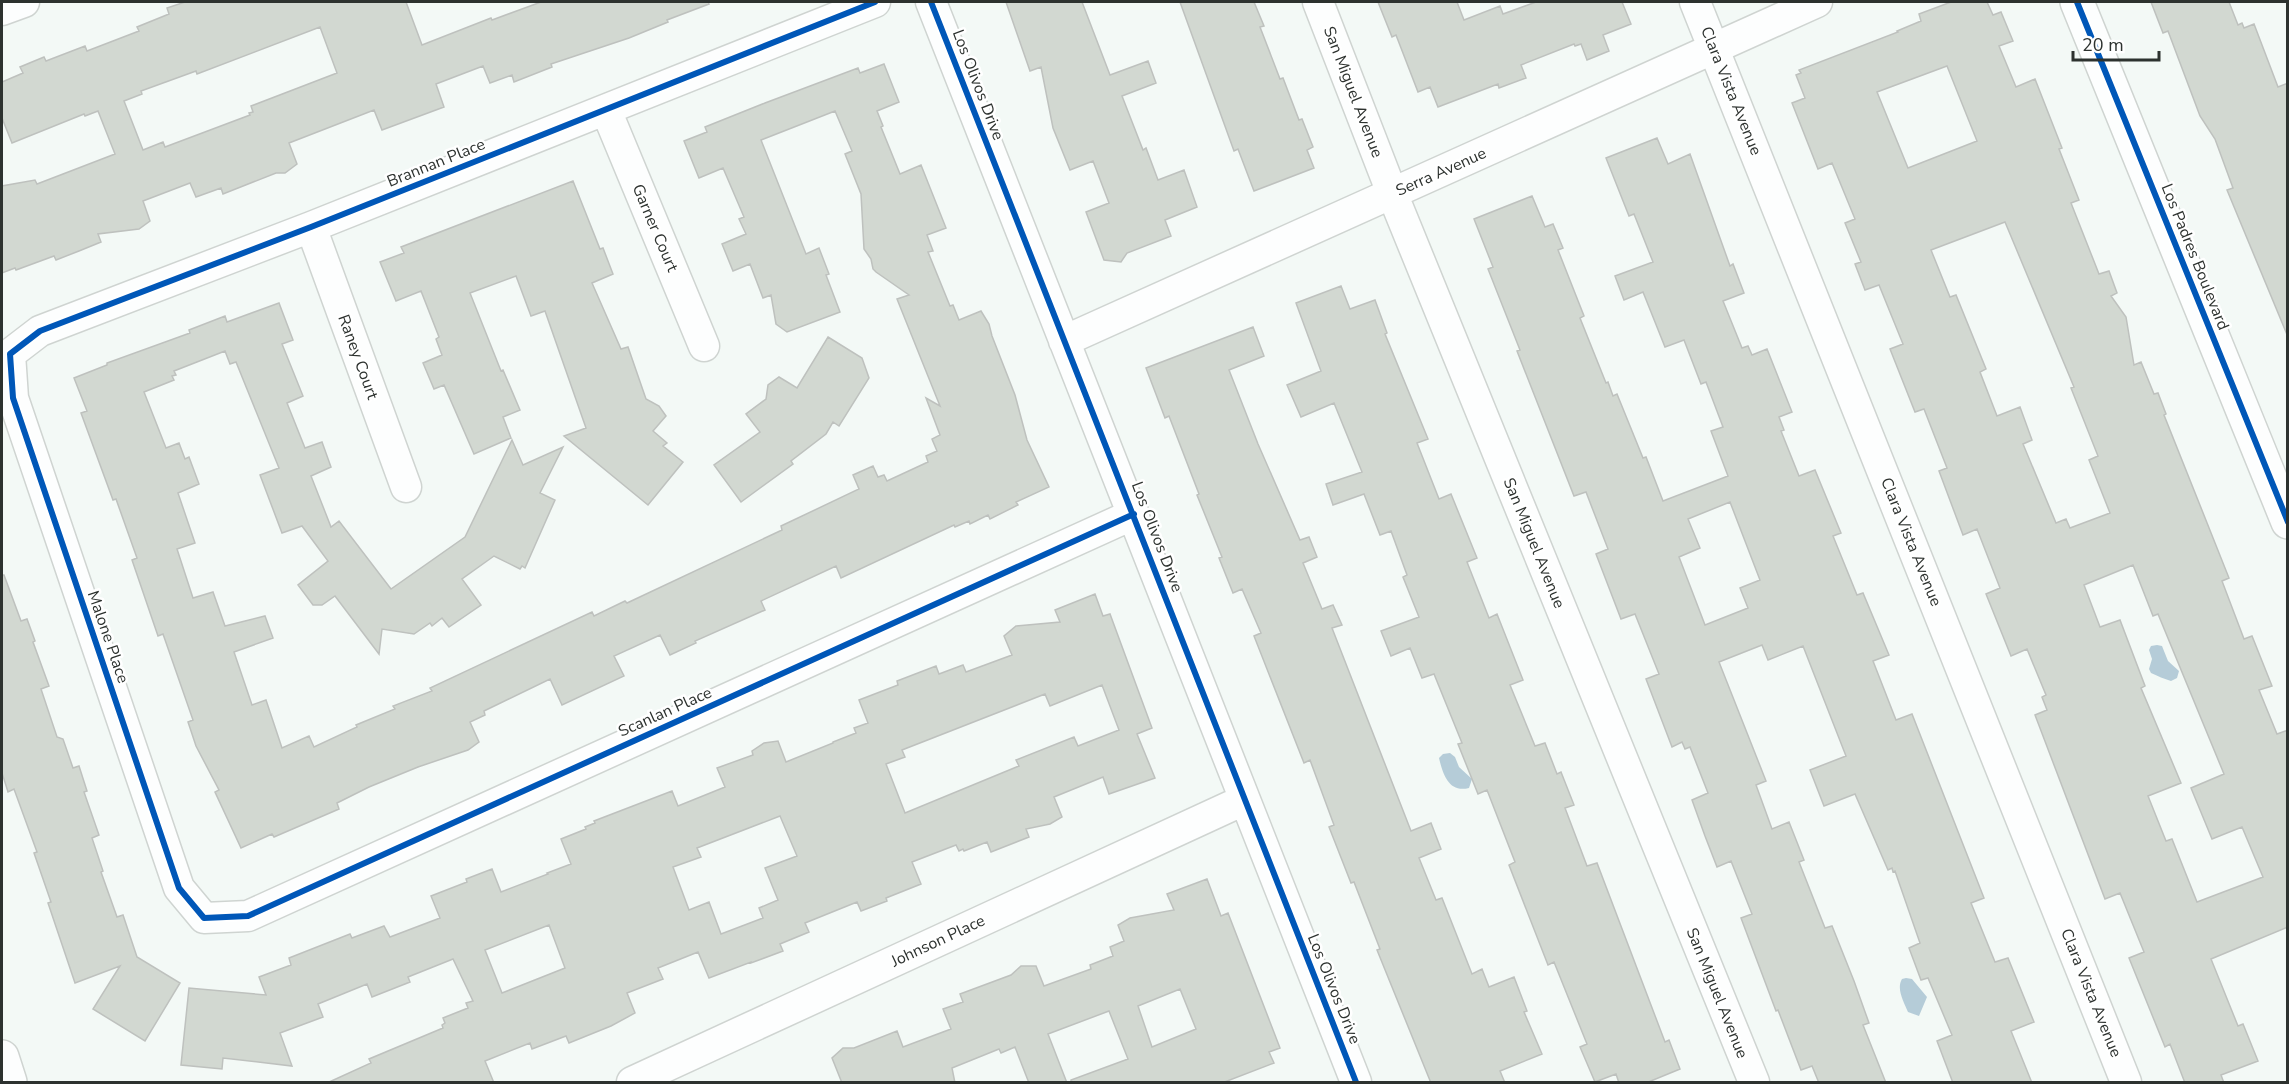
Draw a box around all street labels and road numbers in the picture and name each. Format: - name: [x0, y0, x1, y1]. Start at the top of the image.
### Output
- street label: San Miguel Avenue: [1318, 23, 1388, 161]
- street label: Clara Vista Avenue: [1695, 23, 1767, 159]
- street label: Los Olivos Drive: [947, 27, 1009, 143]
- street label: Brannan Place: [384, 133, 488, 193]
- street label: Serra Avenue: [1392, 142, 1490, 202]
- street label: Garner Court: [627, 181, 683, 276]
- street label: Los Padres Boulevard: [2156, 181, 2234, 333]
- street label: Raney Court: [332, 312, 384, 403]
- street label: San Miguel Avenue: [1498, 474, 1570, 612]
- street label: Clara Vista Avenue: [1875, 474, 1947, 610]
- street label: Los Olivos Drive: [1126, 479, 1188, 595]
- street label: Malone Place: [82, 588, 134, 686]
- street label: Scanlan Place: [615, 682, 715, 742]
- street label: Johnson Place: [887, 910, 988, 973]
- street label: San Miguel Avenue: [1681, 924, 1753, 1062]
- street label: Clara Vista Avenue: [2055, 925, 2127, 1061]
- street label: Los Olivos Drive: [1302, 931, 1366, 1047]

